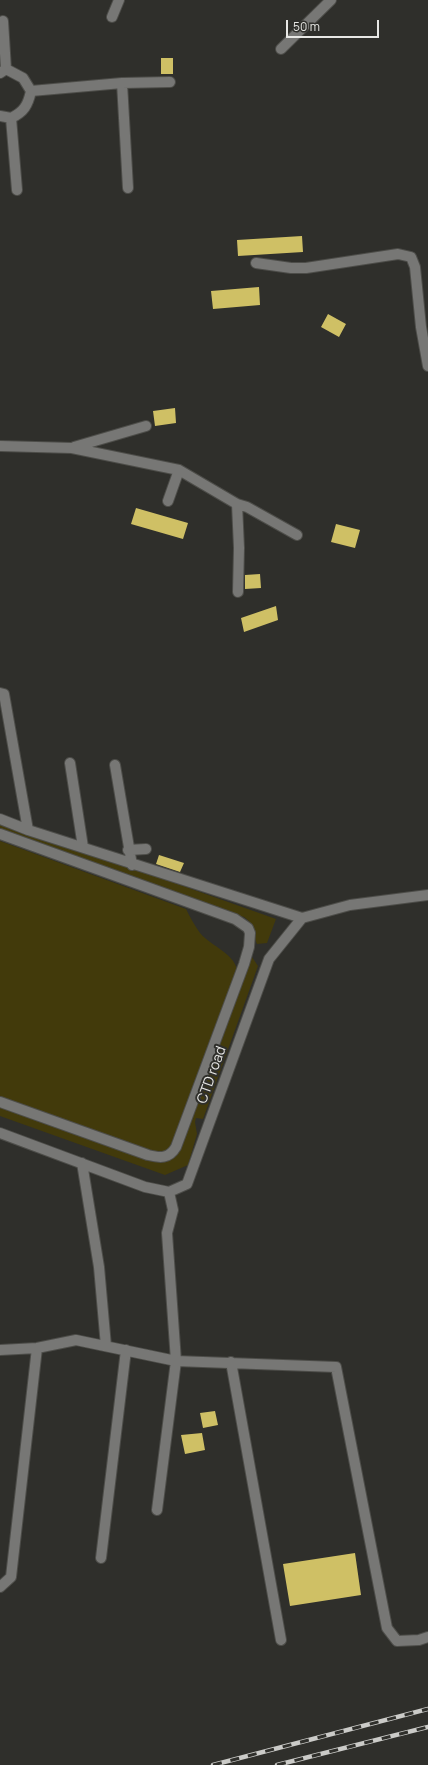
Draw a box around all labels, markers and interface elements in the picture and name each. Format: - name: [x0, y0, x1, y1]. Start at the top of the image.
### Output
- scale bar: [288, 12, 381, 38]
- text: 50 m: [293, 18, 320, 35]
- street label: CTD road: [194, 1044, 230, 1106]

